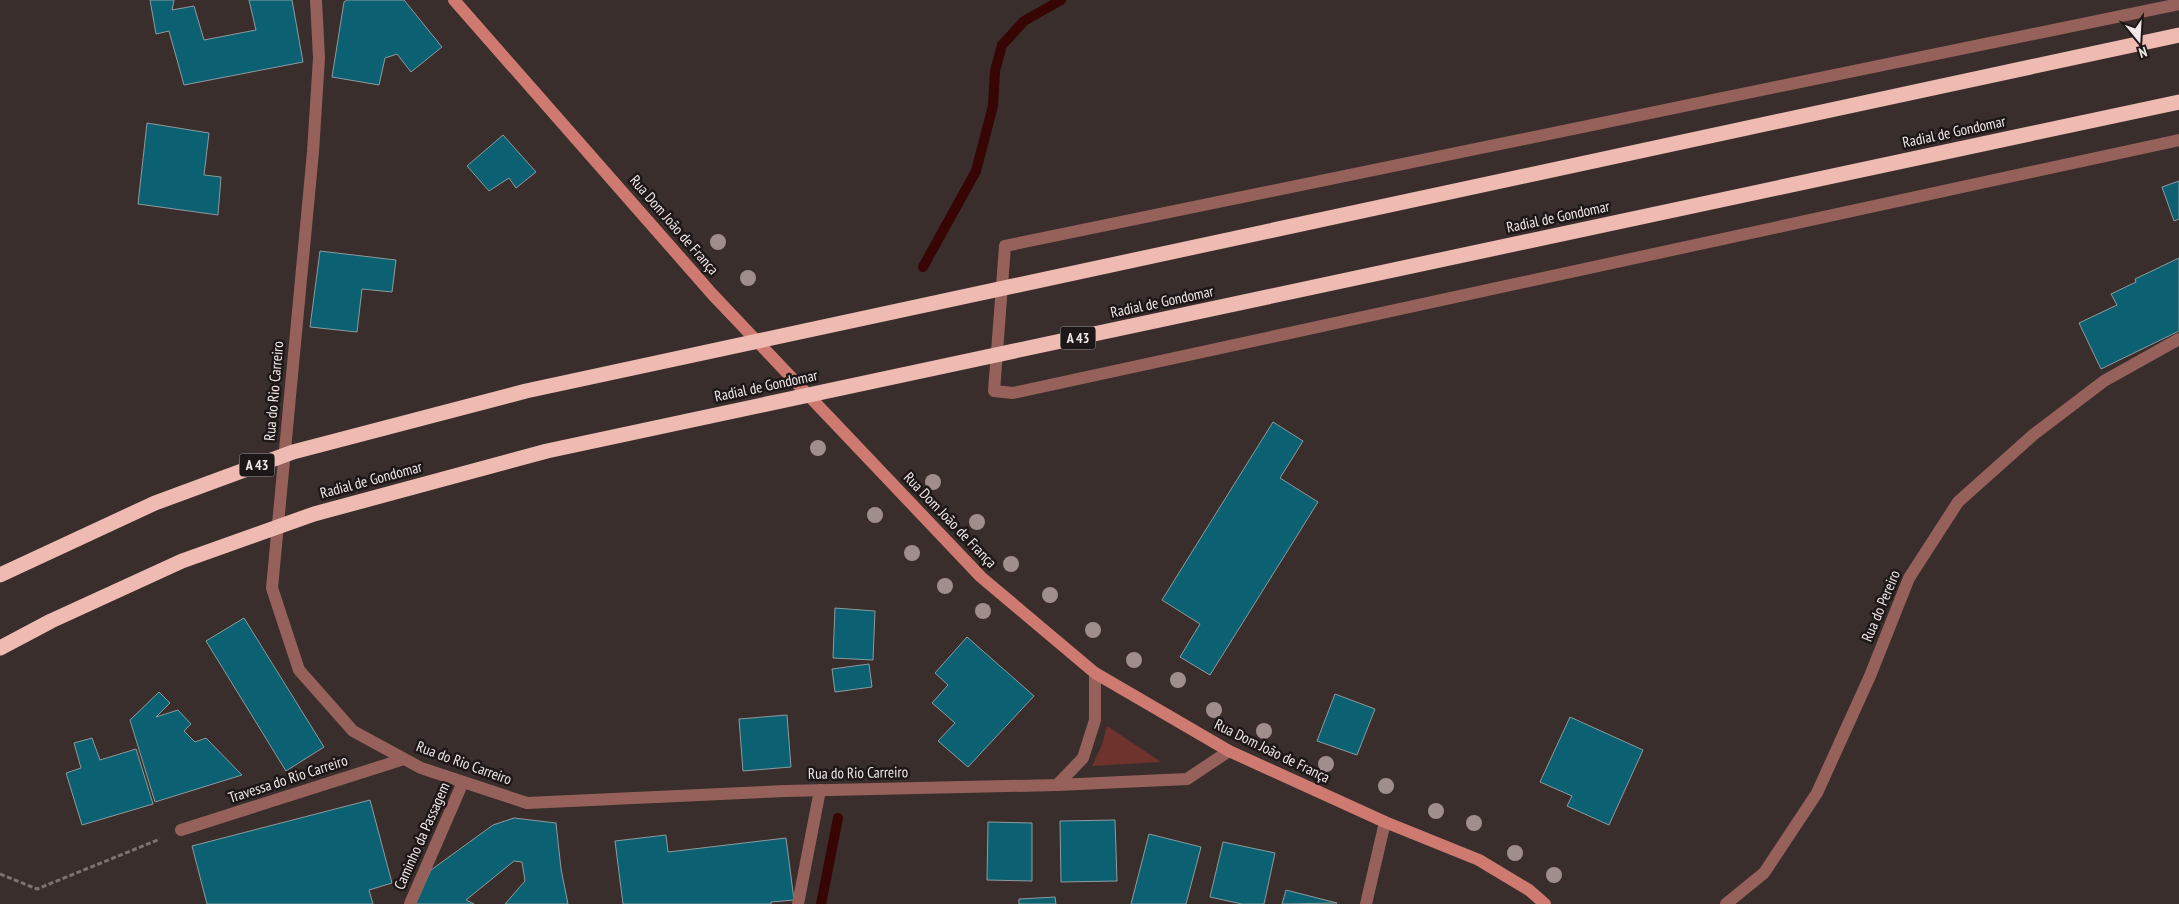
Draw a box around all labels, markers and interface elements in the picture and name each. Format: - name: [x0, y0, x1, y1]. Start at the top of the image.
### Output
- north arrow: [2114, 15, 2164, 65]
- text: N: [2137, 43, 2149, 62]
- street label: Radial de Gondomar: [1901, 111, 2008, 152]
- street label: Rua Dom João de França: [626, 171, 723, 278]
- street label: Radial de Gondomar: [1505, 196, 1612, 237]
- street label: Radial de Gondomar: [1109, 281, 1216, 322]
- road number: A 43: [1060, 326, 1096, 349]
- street label: Rua do Rio Carreiro: [260, 340, 287, 442]
- street label: Radial de Gondomar: [713, 365, 820, 406]
- road number: A 43: [240, 454, 274, 476]
- street label: Radial de Gondomar: [318, 457, 425, 502]
- street label: Rua Dom João de França: [900, 468, 1001, 572]
- street label: Rua do Pereiro: [1857, 567, 1904, 644]
- street label: Rua Dom João de França: [1211, 714, 1333, 787]
- street label: Rua do Rio Carreiro: [414, 736, 514, 789]
- street label: Travessa do Rio Carreiro: [226, 750, 350, 807]
- street label: Rua do Rio Carreiro: [808, 762, 908, 783]
- street label: Caminho da Passagem: [389, 779, 454, 892]

